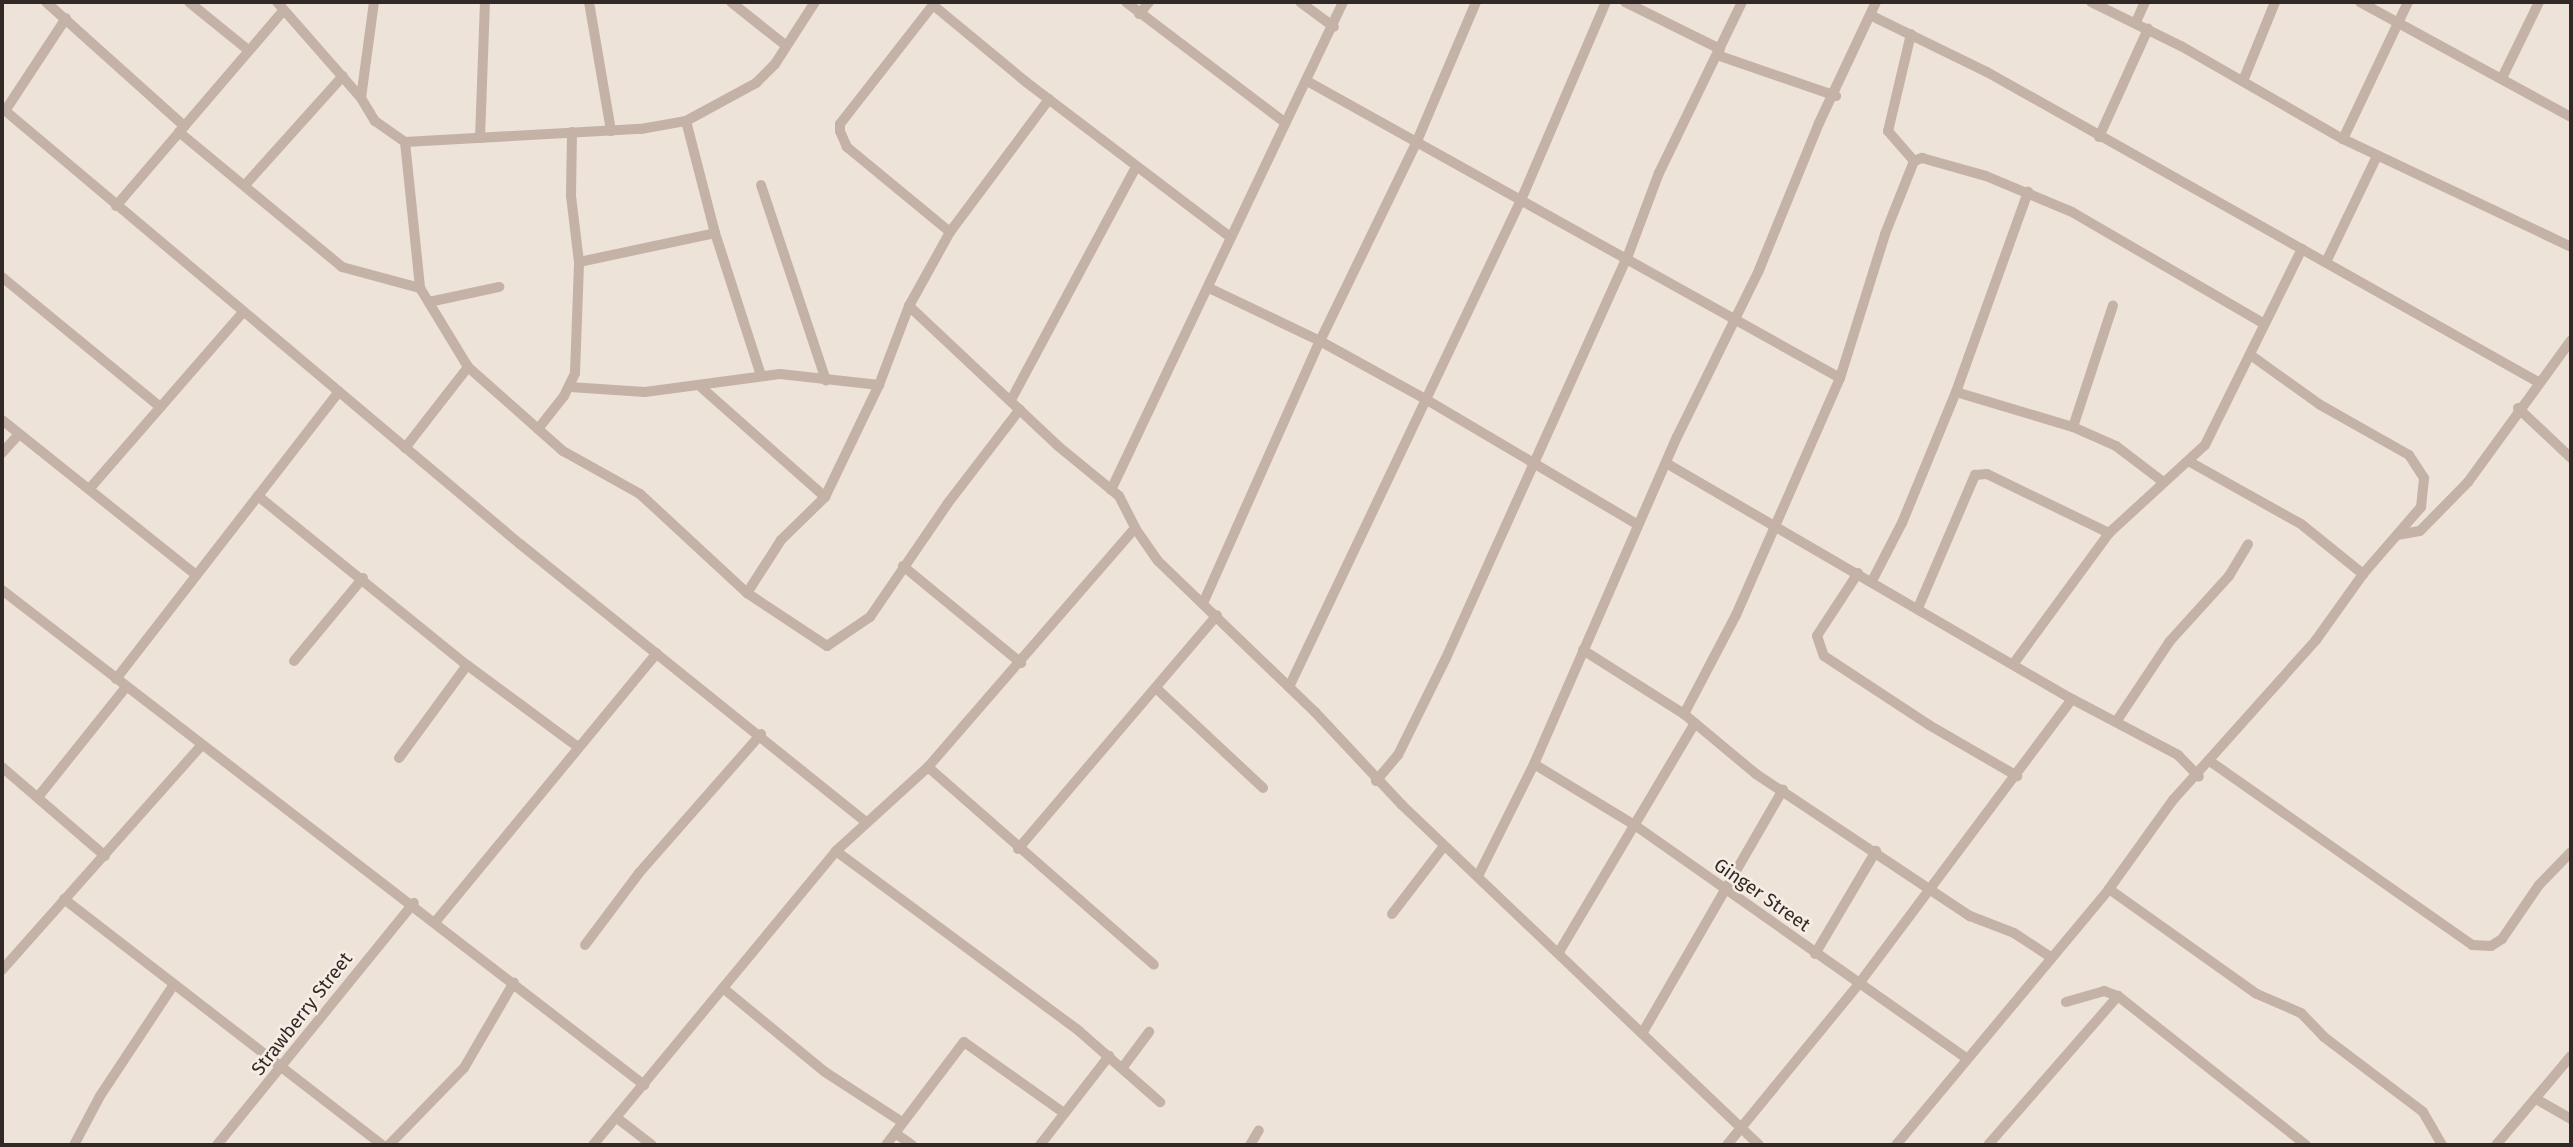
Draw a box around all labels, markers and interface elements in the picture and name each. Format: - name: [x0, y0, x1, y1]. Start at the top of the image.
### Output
- street label: Ginger Street: [1709, 853, 1815, 937]
- street label: Strawberry Street: [247, 948, 357, 1080]

